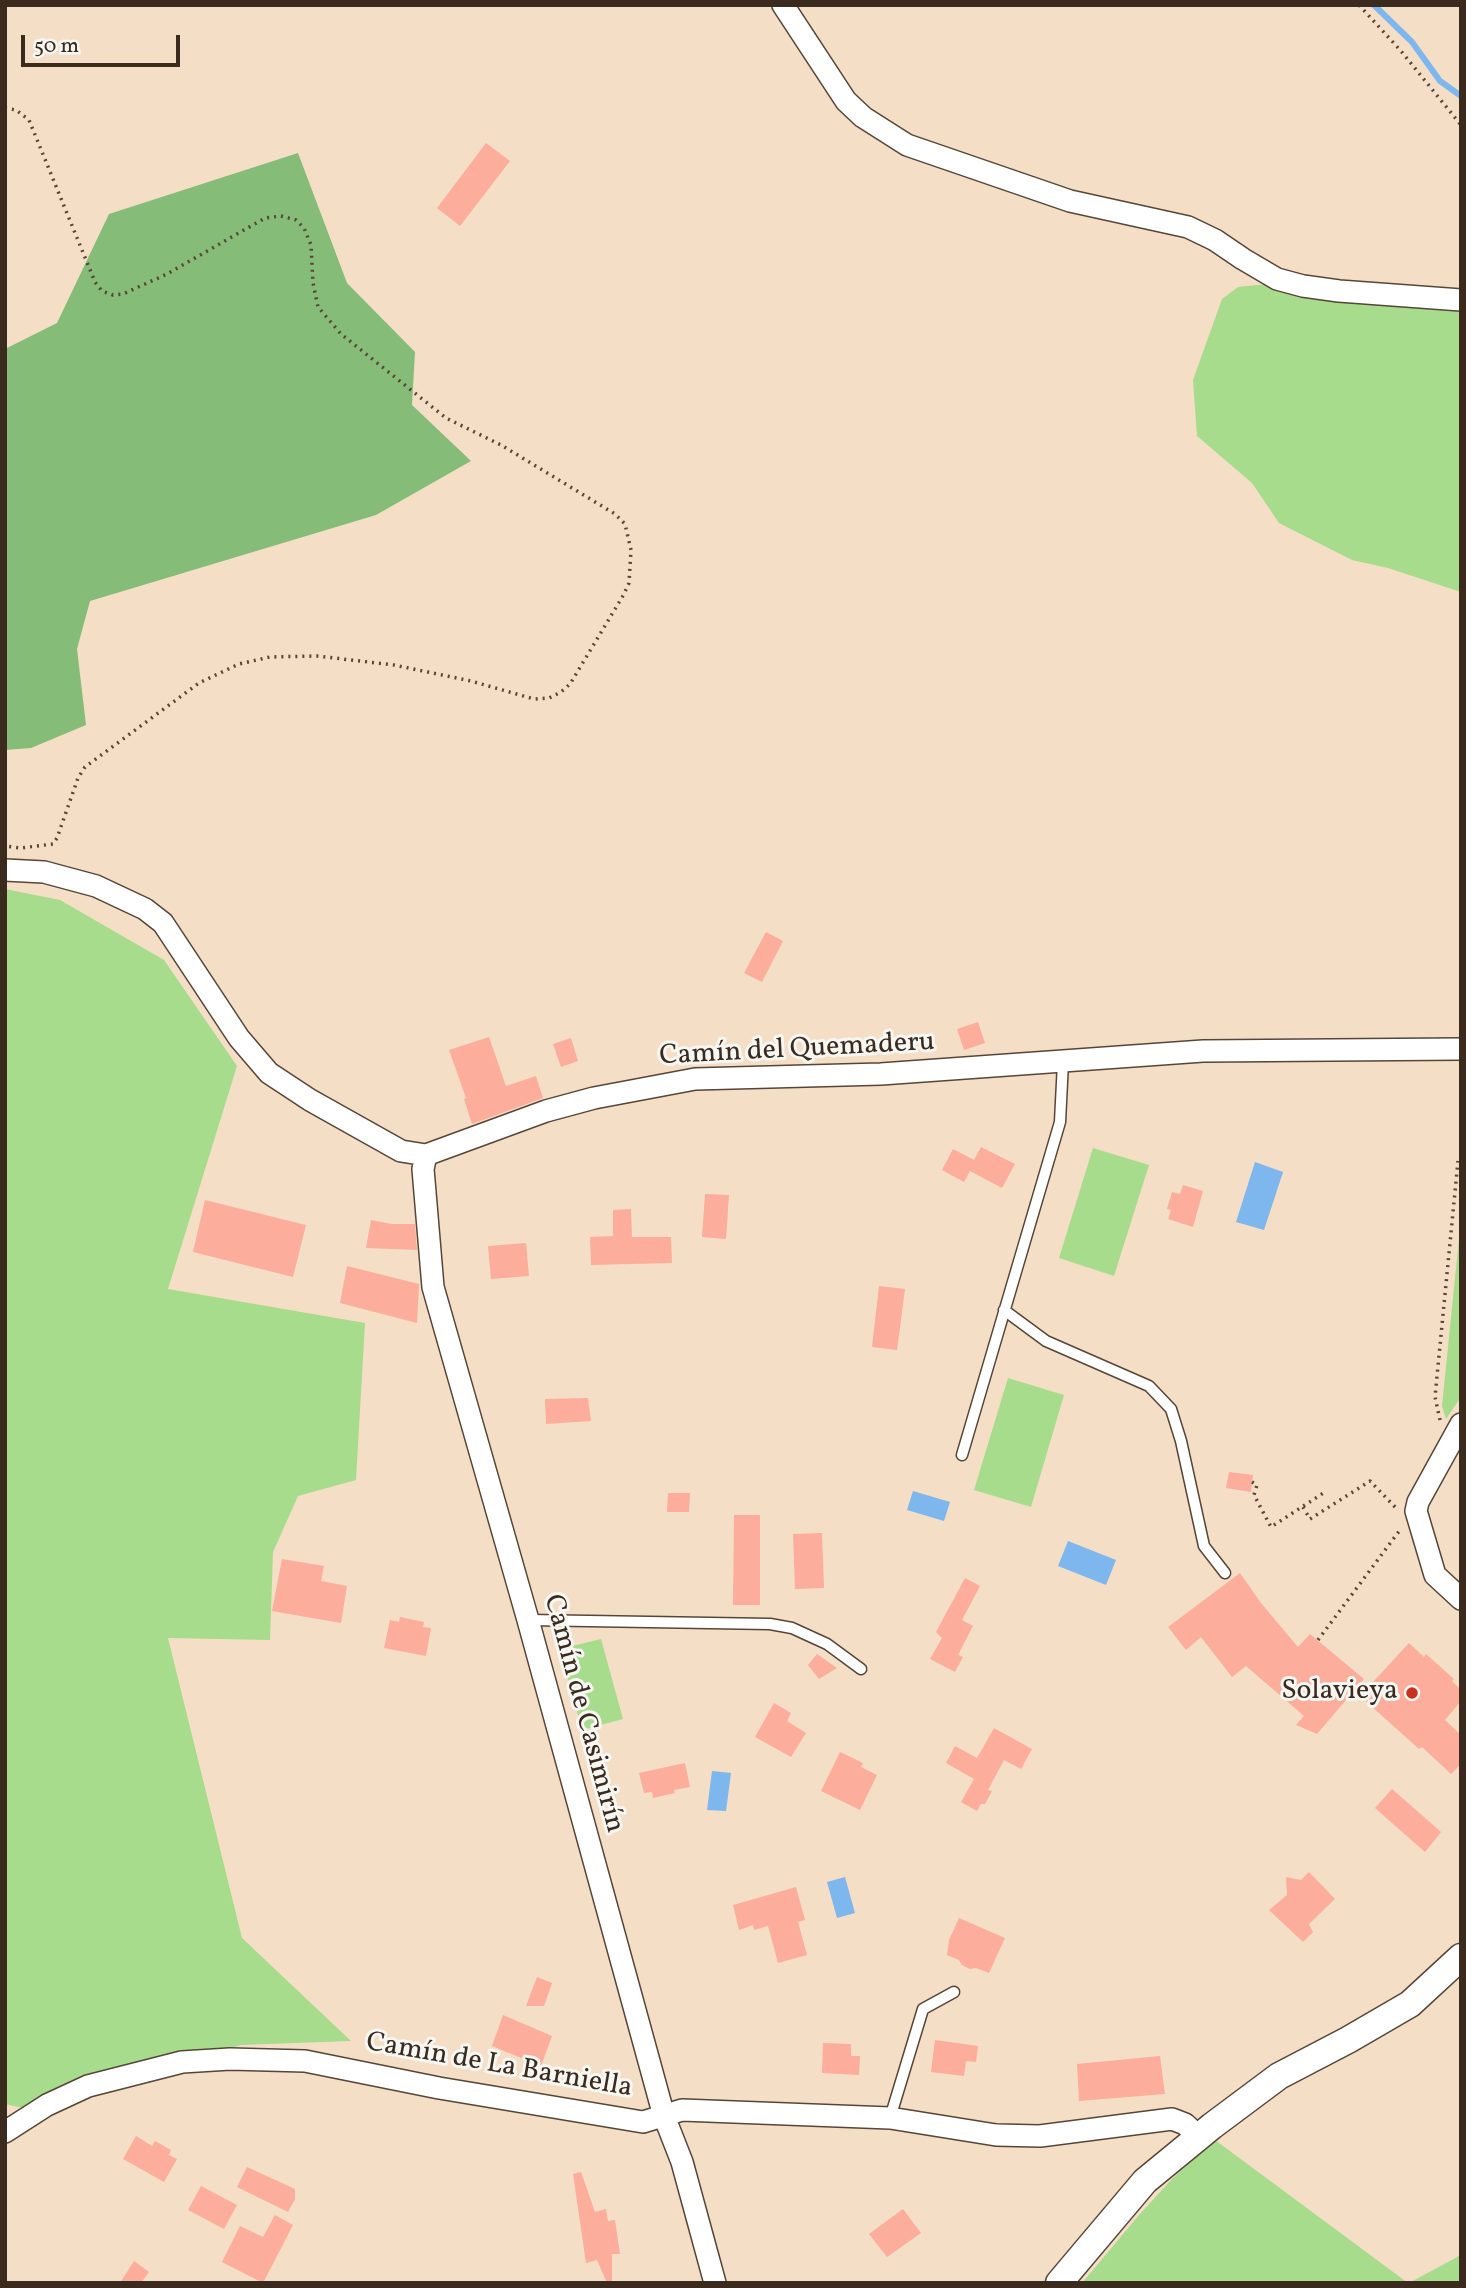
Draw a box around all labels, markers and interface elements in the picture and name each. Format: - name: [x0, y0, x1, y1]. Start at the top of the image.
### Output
- scale bar: [24, 21, 184, 65]
- text: 50 m: [34, 32, 79, 61]
- street label: Camín del Quemaderu: [658, 1027, 936, 1075]
- street label: Camín de Casimirín: [534, 1591, 630, 1837]
- place label: Solavieya: [1281, 1676, 1398, 1710]
- marker: Solavieya: [1404, 1685, 1420, 1701]
- street label: Camín de La Barniella: [363, 2027, 635, 2107]

